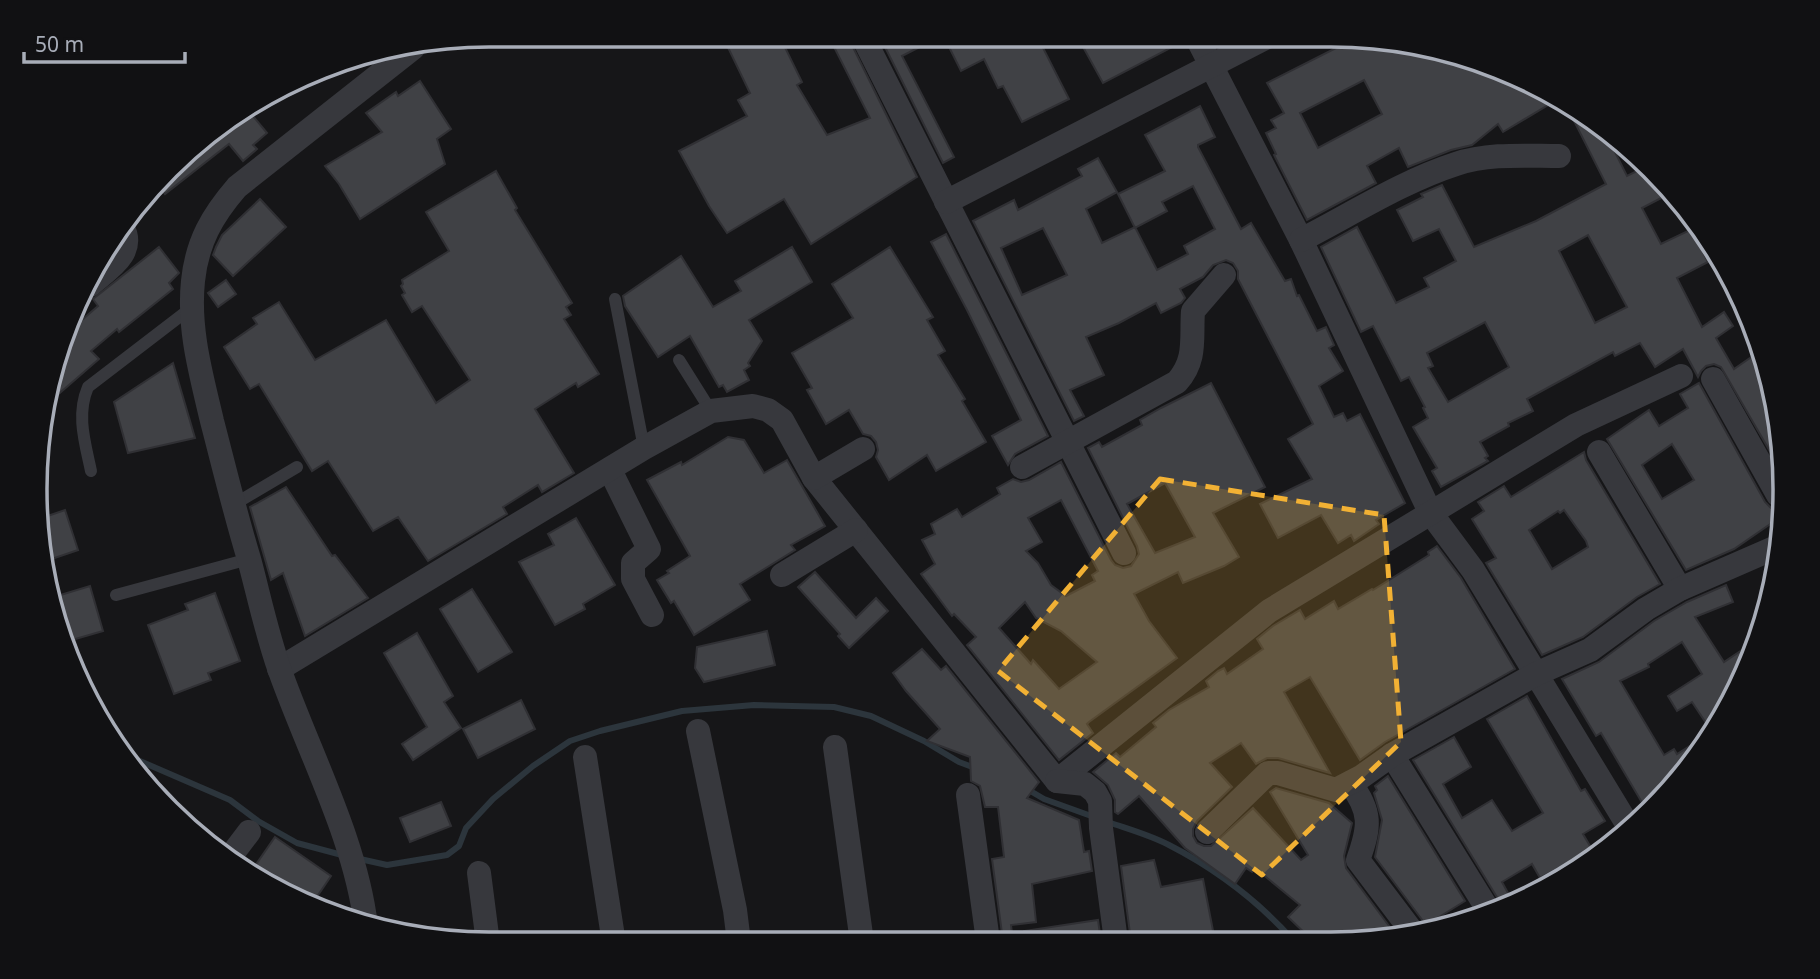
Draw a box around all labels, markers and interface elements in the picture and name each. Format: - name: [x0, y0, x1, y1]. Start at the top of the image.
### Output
- scale bar: [24, 21, 186, 65]
- text: 50 m: [35, 30, 84, 58]

